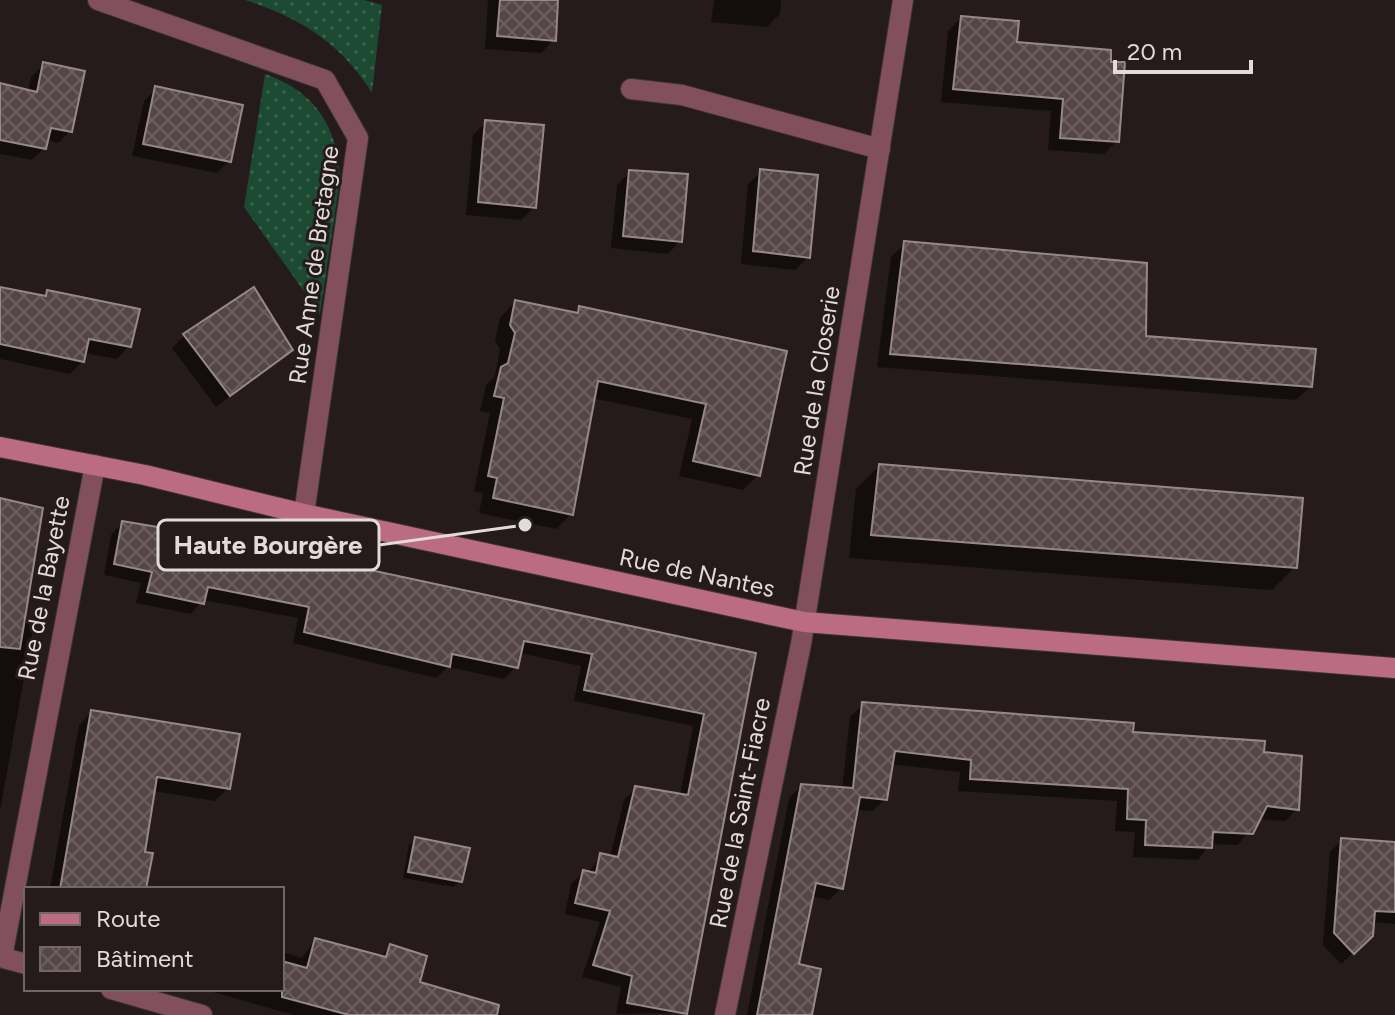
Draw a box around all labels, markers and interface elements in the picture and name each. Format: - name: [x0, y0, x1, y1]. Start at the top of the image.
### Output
- scale bar: [1115, 24, 1251, 74]
- text: 20 m: [1127, 37, 1182, 66]
- street label: Rue Anne de Bretagne: [282, 144, 345, 386]
- street label: Rue de la Closerie: [787, 284, 846, 478]
- street label: Rue de la Bayette: [11, 493, 76, 683]
- callout: Haute Bourgère: [158, 520, 379, 570]
- text: Haute Bourgère: [174, 529, 362, 561]
- street label: Rue de Nantes: [617, 542, 777, 603]
- street label: Rue de la Saint-Fiacre: [703, 695, 776, 931]
- legend: [24, 887, 284, 991]
- text: Route: [96, 904, 160, 933]
- text: Bâtiment: [96, 944, 194, 973]

